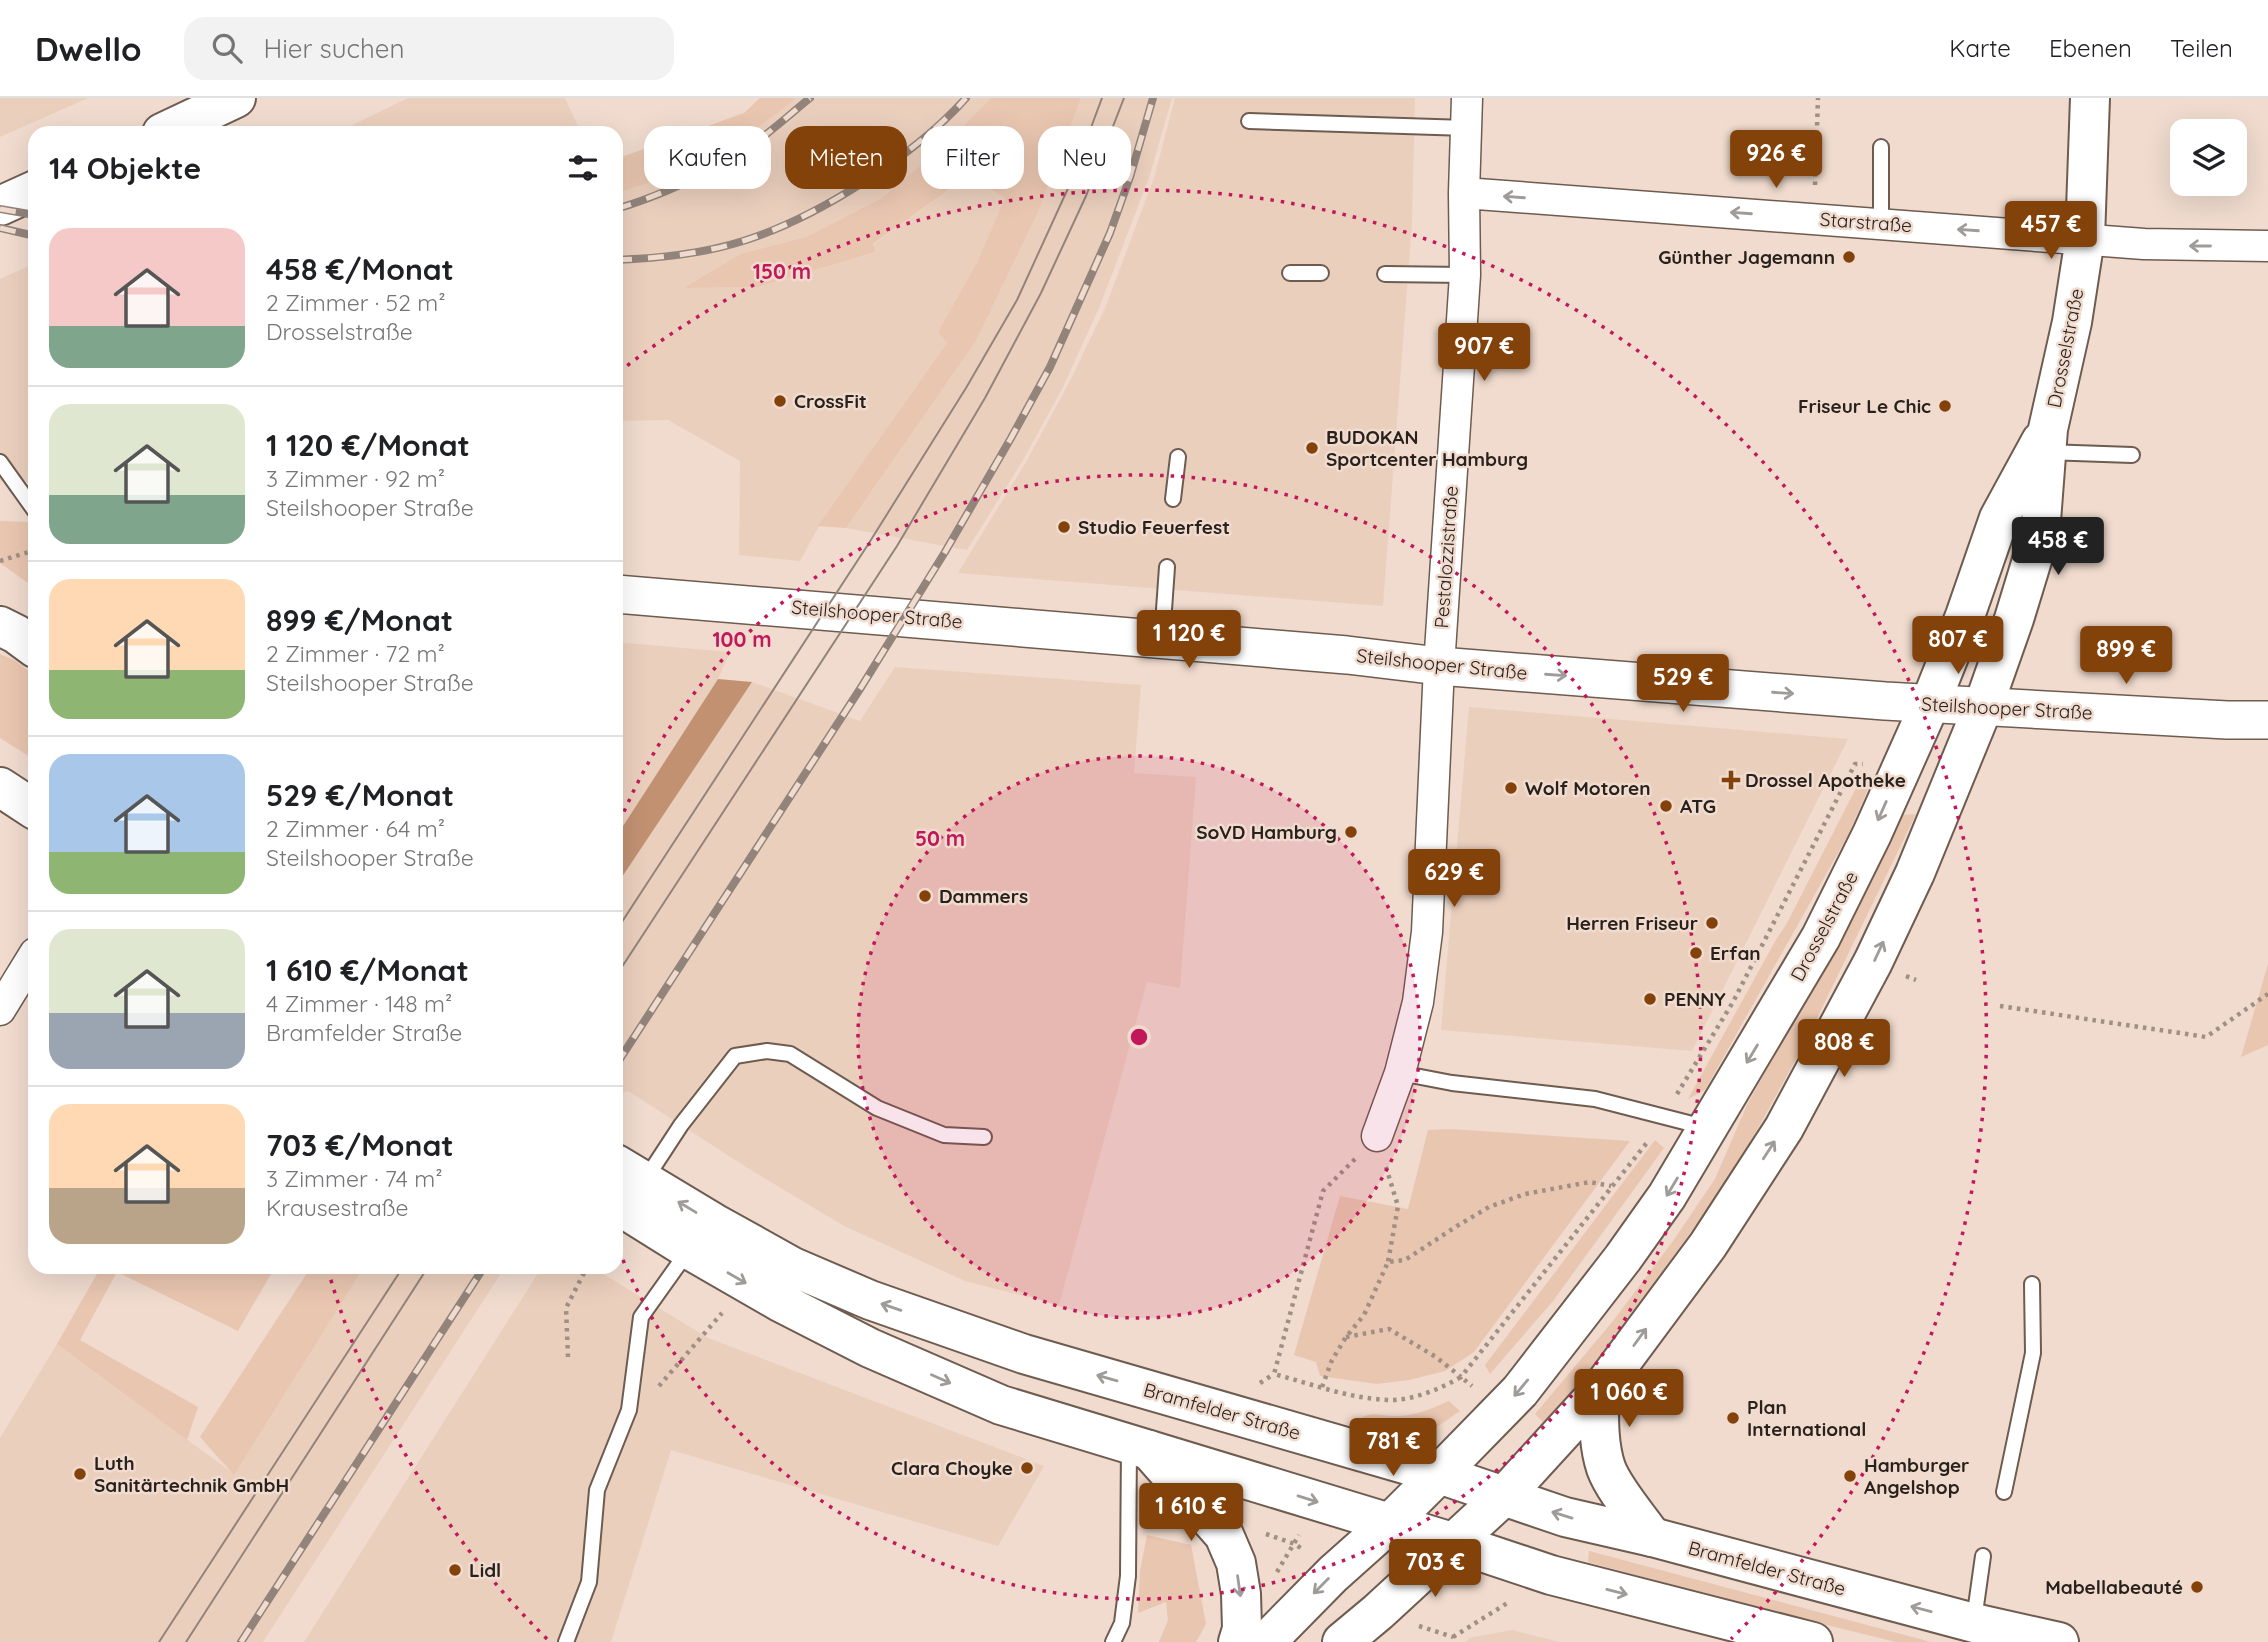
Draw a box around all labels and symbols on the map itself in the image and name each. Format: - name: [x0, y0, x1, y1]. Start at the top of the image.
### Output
- pin: 926 €: [1727, 130, 1825, 190]
- one-way arrow: [1503, 190, 1526, 203]
- pin: 457 €: [2002, 202, 2100, 261]
- one-way arrow: [1730, 206, 1752, 219]
- street label: Starstraße: [1819, 207, 1913, 237]
- one-way arrow: [1957, 223, 1979, 236]
- one-way arrow: [2189, 239, 2212, 253]
- place label: Günther Jagemann: [1658, 245, 1835, 269]
- marker: Günther Jagemann: [1841, 249, 1857, 265]
- text: 150 m: [753, 258, 811, 284]
- street label: Drosselstraße: [2042, 286, 2088, 410]
- pin: 907 €: [1435, 324, 1533, 383]
- place label: CrossFit: [794, 389, 867, 413]
- marker: CrossFit: [772, 393, 788, 409]
- place label: Friseur Le Chic: [1798, 394, 1931, 418]
- marker: Friseur Le Chic: [1937, 398, 1953, 414]
- place label: BUDOKAN Sportcenter Hamburg: [1326, 425, 1528, 471]
- marker: BUDOKAN Sportcenter Hamburg: [1304, 440, 1320, 456]
- street label: Pestalozzistraße: [1429, 485, 1463, 629]
- place label: Studio Feuerfest: [1078, 515, 1230, 539]
- pin: 458 €: [2009, 518, 2107, 577]
- marker: Studio Feuerfest: [1056, 519, 1072, 535]
- street label: Steilshooper Straße: [790, 595, 964, 633]
- pin: 1 120 €: [1124, 610, 1254, 670]
- pin: 807 €: [1909, 616, 2007, 676]
- text: 100 m: [712, 626, 772, 652]
- pin: 899 €: [2077, 626, 2175, 686]
- street label: Steilshooper Straße: [1355, 643, 1529, 685]
- pin: 529 €: [1634, 654, 1732, 714]
- one-way arrow: [1544, 669, 1567, 682]
- one-way arrow: [1771, 687, 1794, 700]
- street label: Steilshooper Straße: [1921, 692, 2093, 724]
- place label: Drossel Apotheke: [1745, 768, 1906, 792]
- marker: Drossel Apotheke: [1723, 772, 1739, 788]
- place label: Wolf Motoren: [1525, 776, 1651, 800]
- marker: Wolf Motoren: [1503, 780, 1519, 796]
- place label: ATG: [1680, 794, 1716, 818]
- marker: ATG: [1658, 798, 1674, 814]
- one-way arrow: [1875, 799, 1888, 821]
- place label: SoVD Hamburg: [1196, 820, 1337, 844]
- marker: SoVD Hamburg: [1343, 824, 1359, 840]
- text: 50 m: [915, 825, 965, 851]
- pin: 629 €: [1405, 850, 1503, 909]
- street label: Drosselstraße: [1785, 867, 1863, 985]
- place label: Dammers: [939, 884, 1028, 908]
- marker: Dammers: [917, 888, 933, 904]
- place label: Herren Friseur: [1566, 911, 1698, 935]
- marker: Herren Friseur: [1704, 915, 1720, 931]
- place label: Erfan: [1710, 941, 1761, 965]
- one-way arrow: [1873, 941, 1886, 962]
- marker: Erfan: [1688, 945, 1704, 961]
- place label: PENNY: [1664, 987, 1726, 1011]
- marker: PENNY: [1642, 991, 1658, 1007]
- pin: 808 €: [1795, 1020, 1893, 1079]
- centre of rings: [1127, 1025, 1151, 1049]
- one-way arrow: [1745, 1044, 1759, 1064]
- one-way arrow: [1762, 1141, 1777, 1160]
- one-way arrow: [1665, 1176, 1679, 1196]
- one-way arrow: [677, 1200, 697, 1214]
- one-way arrow: [727, 1271, 747, 1285]
- one-way arrow: [880, 1300, 902, 1312]
- one-way arrow: [1633, 1328, 1647, 1347]
- pin: 1 060 €: [1564, 1370, 1694, 1429]
- one-way arrow: [1096, 1371, 1119, 1384]
- one-way arrow: [929, 1373, 951, 1386]
- street label: Bramfelder Straße: [1141, 1377, 1303, 1445]
- one-way arrow: [1514, 1379, 1529, 1397]
- place label: Plan International: [1747, 1395, 1866, 1441]
- marker: Plan International: [1725, 1410, 1741, 1426]
- pin: 781 €: [1344, 1418, 1442, 1478]
- place label: Luth Sanitärtechnik GmbH: [94, 1451, 289, 1497]
- place label: Hamburger Angelshop: [1864, 1453, 1969, 1499]
- place label: Clara Choyke: [891, 1456, 1013, 1480]
- marker: Clara Choyke: [1019, 1460, 1035, 1476]
- marker: Luth Sanitärtechnik GmbH: [72, 1466, 88, 1482]
- marker: Hamburger Angelshop: [1842, 1468, 1858, 1484]
- pin: 1 610 €: [1126, 1484, 1256, 1543]
- one-way arrow: [1297, 1494, 1319, 1507]
- one-way arrow: [1551, 1508, 1573, 1521]
- street label: Bramfelder Straße: [1686, 1535, 1848, 1601]
- pin: 703 €: [1386, 1540, 1484, 1599]
- place label: Lidl: [469, 1558, 501, 1582]
- marker: Lidl: [447, 1562, 463, 1578]
- one-way arrow: [1233, 1574, 1246, 1597]
- place label: Mabellabeauté: [2045, 1575, 2183, 1599]
- one-way arrow: [1312, 1577, 1329, 1594]
- marker: Mabellabeauté: [2189, 1579, 2205, 1595]
- one-way arrow: [1605, 1586, 1628, 1599]
- one-way arrow: [1910, 1602, 1933, 1615]

